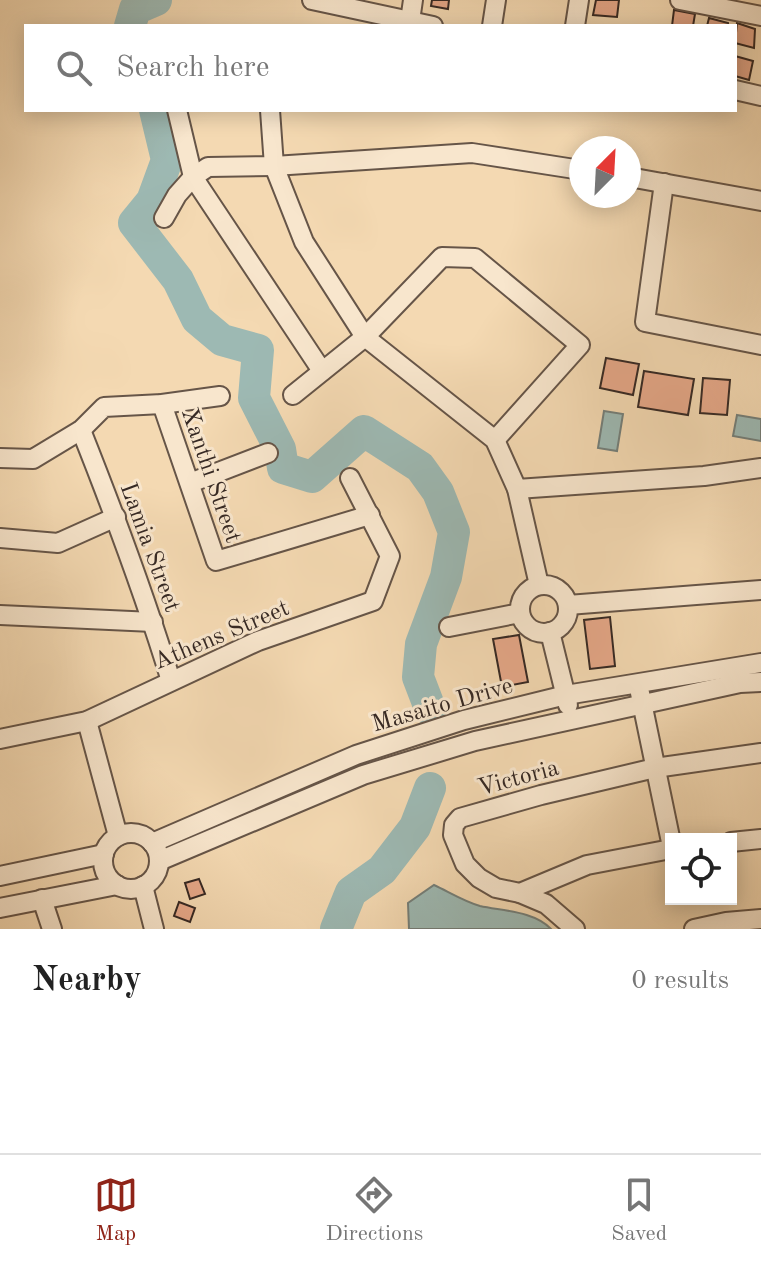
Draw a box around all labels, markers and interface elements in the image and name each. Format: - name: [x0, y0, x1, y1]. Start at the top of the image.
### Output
- search box: [24, 24, 737, 112]
- icon: search: [52, 46, 96, 90]
- text: Search here: [116, 53, 270, 83]
- north arrow: [569, 136, 641, 208]
- street label: Xanthi Street: [176, 405, 244, 546]
- street label: Lamia Street: [115, 480, 184, 616]
- street label: Athens Street: [151, 597, 293, 675]
- street label: Masaito Drive: [369, 674, 516, 737]
- street label: Victoria: [475, 757, 562, 801]
- map controls: [665, 833, 737, 905]
- button: locate: [665, 833, 737, 905]
- text: Nearby: [32, 964, 142, 998]
- text: 0 results: [631, 968, 729, 994]
- tab: Map: [94, 1173, 138, 1248]
- tab: Directions: [326, 1173, 423, 1248]
- tab: Saved: [611, 1173, 667, 1248]

